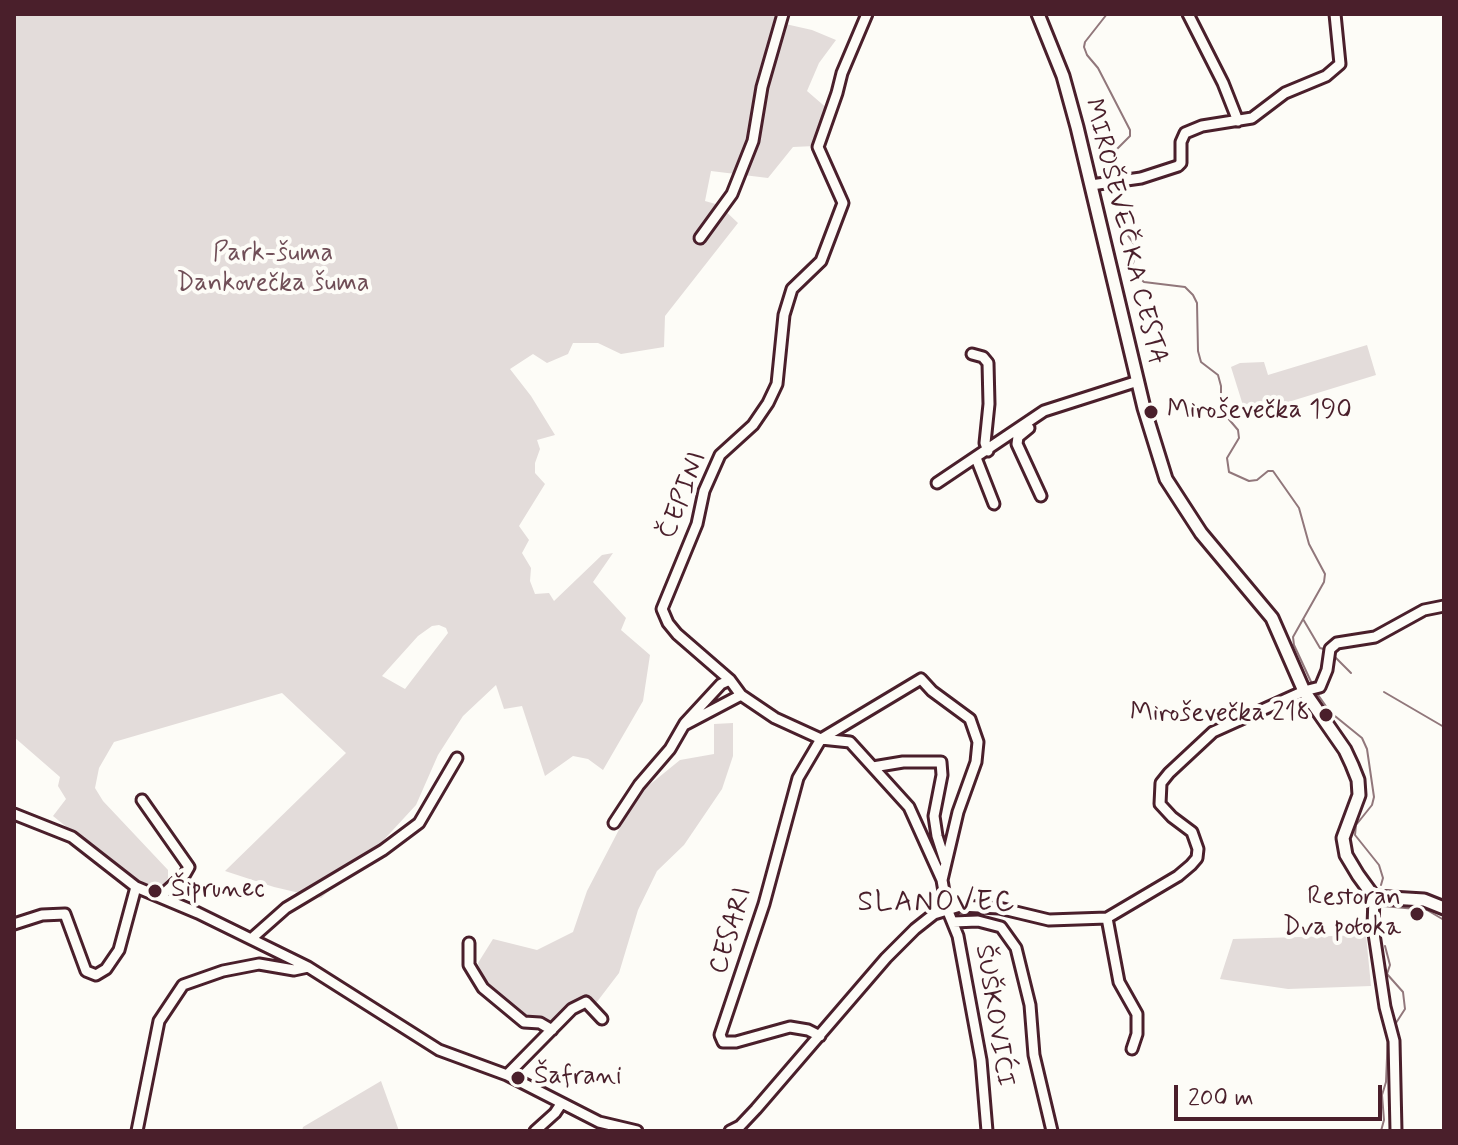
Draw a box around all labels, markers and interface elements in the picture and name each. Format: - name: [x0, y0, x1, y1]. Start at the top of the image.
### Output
- street label: MIROŠEVEČKA CESTA: [1076, 96, 1172, 368]
- park label: Park-šuma Dankovečka šuma: [176, 239, 370, 300]
- place label: Miroševečka 190: [1167, 396, 1352, 428]
- marker: Miroševečka 190: [1142, 403, 1160, 421]
- street label: ČEPINI: [653, 448, 715, 544]
- place label: Miroševečka 218: [1130, 699, 1310, 731]
- marker: Miroševečka 218: [1317, 706, 1335, 724]
- place label: Šiprunec: [171, 875, 265, 907]
- marker: Šiprunec: [146, 882, 164, 900]
- place label: Restoran Dva potoka: [1283, 883, 1401, 944]
- street label: CESARI: [704, 884, 760, 978]
- district label: SLANOVEC: [861, 887, 1013, 921]
- marker: Restoran Dva potoka: [1408, 905, 1426, 923]
- street label: ŠUŠKOVIĆI: [966, 943, 1020, 1089]
- place label: Šafrani: [534, 1062, 622, 1094]
- marker: Šafrani: [509, 1069, 527, 1087]
- scale bar: [1178, 1069, 1386, 1119]
- text: 200 m: [1188, 1083, 1254, 1114]

